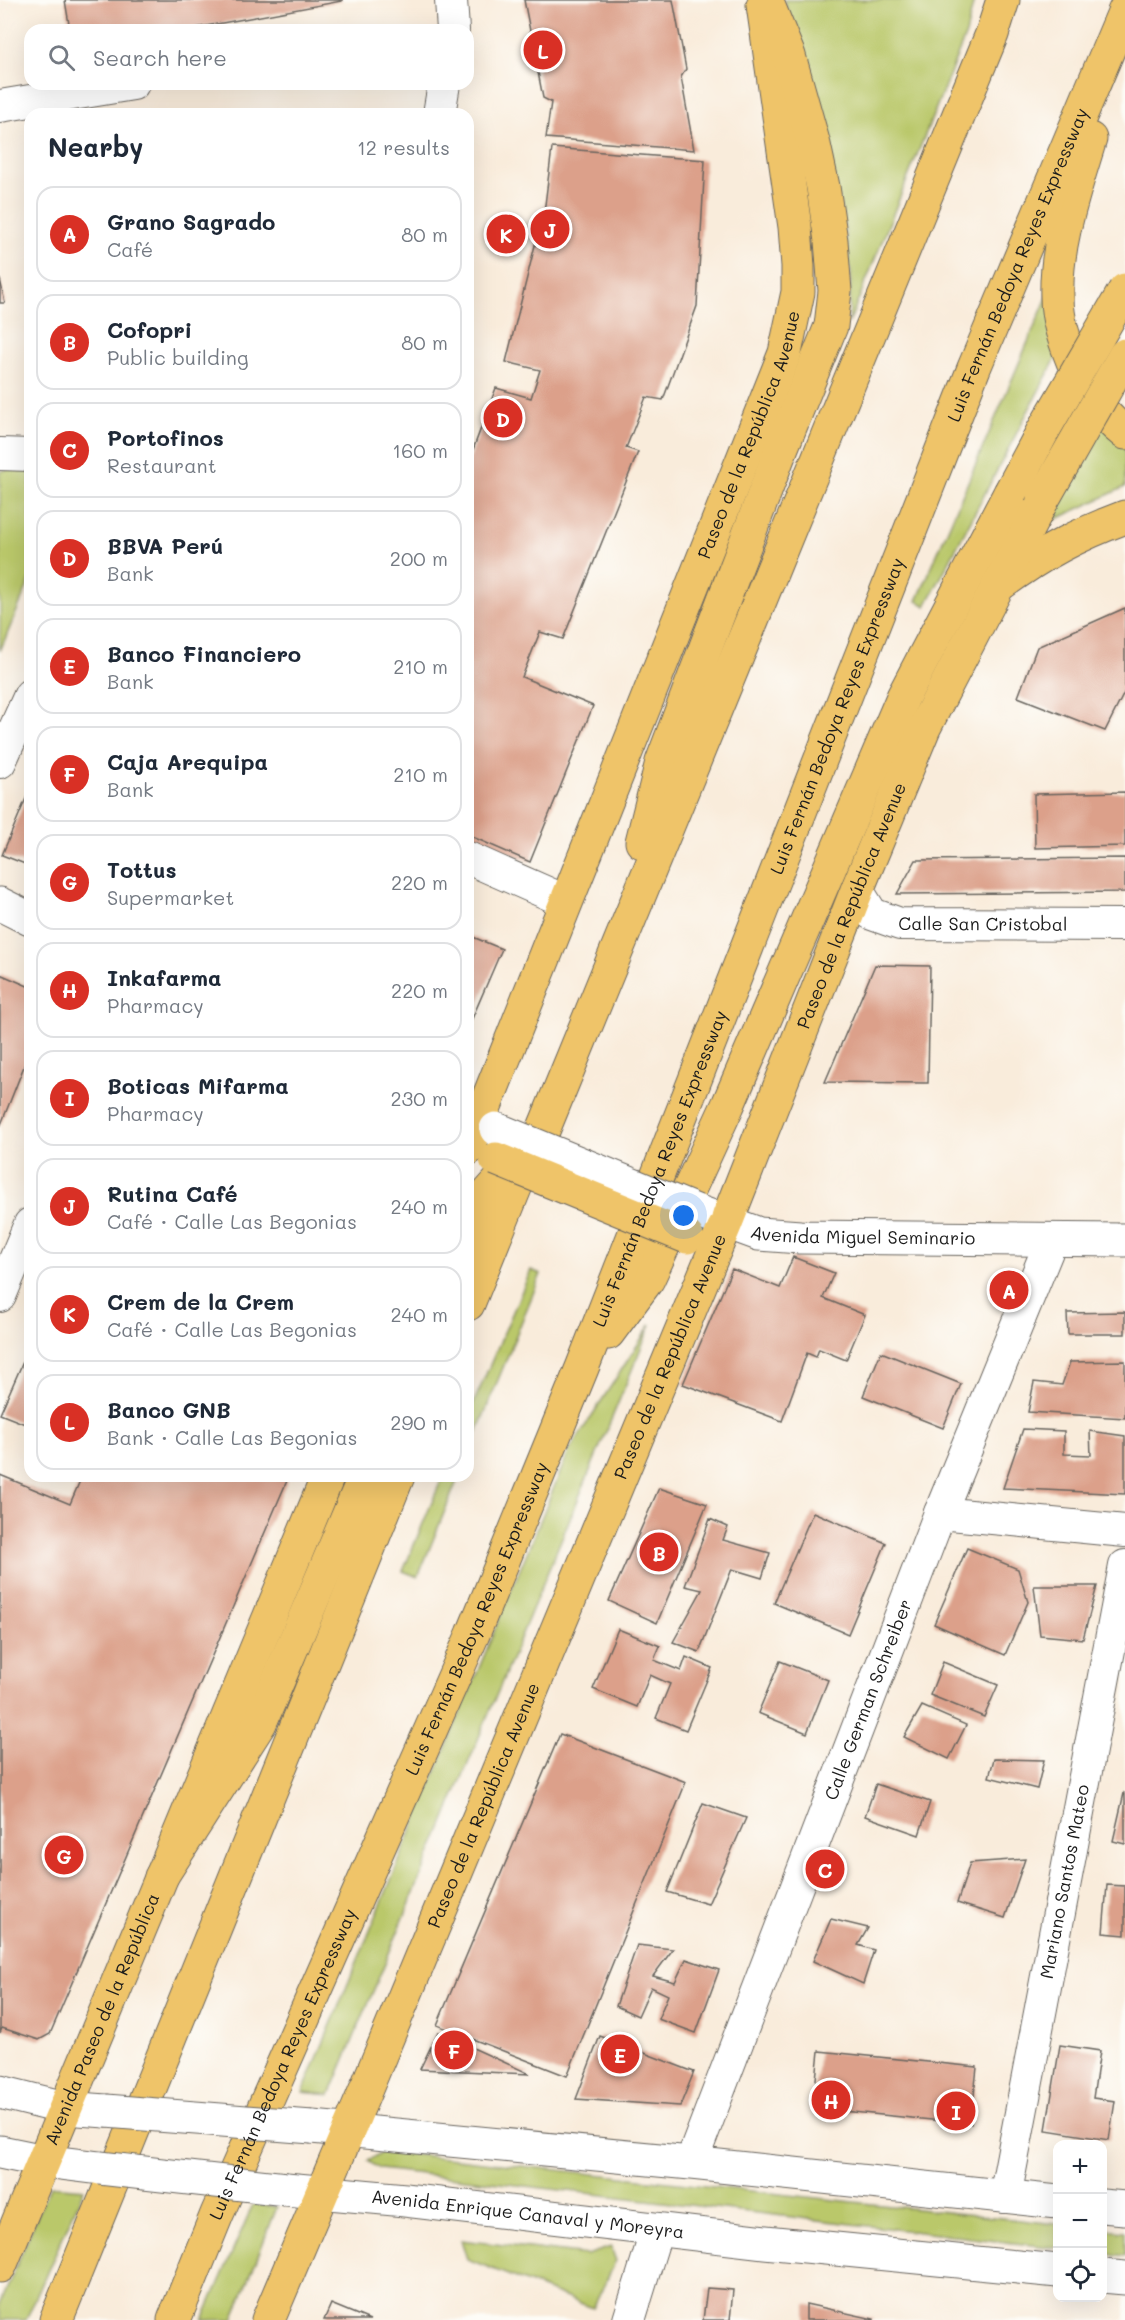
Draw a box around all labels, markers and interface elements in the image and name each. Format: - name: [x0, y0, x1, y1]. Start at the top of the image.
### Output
- search box: [24, 24, 474, 90]
- pin: L: [524, 28, 562, 72]
- icon: search: [45, 41, 78, 74]
- text: Search here: [93, 43, 227, 72]
- street label: Luis Fernán Bedoya Reyes Expressway: [941, 104, 1093, 425]
- text: Nearby: [48, 130, 143, 164]
- text: 12 results: [357, 134, 450, 160]
- pin: J: [530, 206, 570, 252]
- text: Grano Sagrado: [107, 207, 275, 236]
- pin: K: [486, 212, 526, 256]
- text: A: [63, 221, 76, 247]
- text: 80 m: [401, 221, 448, 247]
- text: Café: [107, 236, 153, 262]
- street label: Paseo de la República Avenue: [691, 308, 805, 562]
- text: Cofopri: [107, 315, 192, 344]
- text: B: [63, 329, 76, 355]
- text: 80 m: [401, 329, 448, 355]
- text: Public building: [107, 344, 249, 370]
- pin: D: [484, 396, 522, 440]
- text: Portofinos: [107, 423, 224, 452]
- text: C: [62, 437, 77, 463]
- text: 160 m: [392, 437, 448, 463]
- text: Restaurant: [107, 452, 217, 478]
- text: BBVA Perú: [107, 531, 223, 560]
- text: D: [62, 545, 77, 571]
- text: 200 m: [390, 545, 448, 571]
- street label: Luis Fernán Bedoya Reyes Expressway: [764, 554, 909, 878]
- text: Bank: [107, 560, 154, 586]
- text: Banco Financiero: [107, 639, 301, 668]
- text: E: [63, 653, 76, 679]
- text: 210 m: [393, 653, 448, 679]
- text: Bank: [107, 668, 154, 694]
- text: Caja Arequipa: [107, 747, 268, 776]
- text: F: [63, 761, 76, 787]
- text: 210 m: [393, 761, 448, 787]
- text: Bank: [107, 776, 154, 802]
- street label: Paseo de la República Avenue: [791, 779, 911, 1032]
- text: Tottus: [107, 855, 177, 884]
- text: G: [62, 869, 77, 895]
- text: 220 m: [391, 869, 448, 895]
- text: Supermarket: [107, 884, 234, 910]
- street label: Calle San Cristobal: [898, 911, 1068, 936]
- text: Inkafarma: [107, 963, 222, 992]
- text: H: [61, 977, 78, 1003]
- text: 220 m: [391, 977, 448, 1003]
- text: Pharmacy: [107, 992, 204, 1018]
- street label: Luis Fernán Bedoya Reyes Expressway: [586, 1006, 732, 1330]
- text: Boticas Mifarma: [107, 1071, 289, 1100]
- text: I: [64, 1085, 75, 1111]
- text: 230 m: [390, 1085, 448, 1111]
- text: Pharmacy: [107, 1100, 204, 1126]
- text: Rutina Café: [107, 1179, 238, 1208]
- text: J: [63, 1193, 76, 1219]
- text: 240 m: [390, 1193, 448, 1219]
- your location: [669, 1201, 698, 1230]
- text: Café · Calle Las Begonias: [107, 1208, 357, 1234]
- street label: Avenida Miguel Seminario: [748, 1219, 976, 1250]
- street label: Paseo de la República Avenue: [608, 1230, 731, 1483]
- pin: A: [990, 1268, 1028, 1312]
- text: Crem de la Crem: [107, 1287, 294, 1316]
- text: K: [63, 1301, 76, 1327]
- text: 240 m: [390, 1301, 448, 1327]
- text: Café · Calle Las Begonias: [107, 1316, 357, 1342]
- text: Banco GNB: [107, 1395, 231, 1424]
- text: L: [64, 1409, 75, 1435]
- text: 290 m: [390, 1409, 448, 1435]
- text: Bank · Calle Las Begonias: [107, 1424, 357, 1450]
- street label: Luis Fernán Bedoya Reyes Expressway: [399, 1458, 553, 1779]
- pin: B: [640, 1530, 678, 1574]
- street label: Calle German Schreiber: [818, 1596, 917, 1803]
- street label: Paseo de la República Avenue: [421, 1679, 545, 1931]
- street label: Mariano Santos Mateo: [1034, 1782, 1094, 1981]
- pin: G: [44, 1832, 84, 1878]
- pin: C: [806, 1846, 844, 1892]
- street label: Avenida Paseo de la República: [38, 1889, 164, 2149]
- street label: Luis Fernán Bedoya Reyes Expressway: [203, 1904, 361, 2223]
- pin: F: [434, 2028, 474, 2072]
- pin: E: [600, 2032, 640, 2076]
- pin: H: [812, 2078, 850, 2122]
- pin: I: [936, 2088, 976, 2134]
- map controls: [1053, 2140, 1107, 2302]
- button: +: [1053, 2140, 1107, 2194]
- street label: Avenida Enrique Canaval y Moreyra: [370, 2184, 686, 2243]
- button: −: [1053, 2194, 1107, 2248]
- button: locate: [1053, 2248, 1107, 2302]

